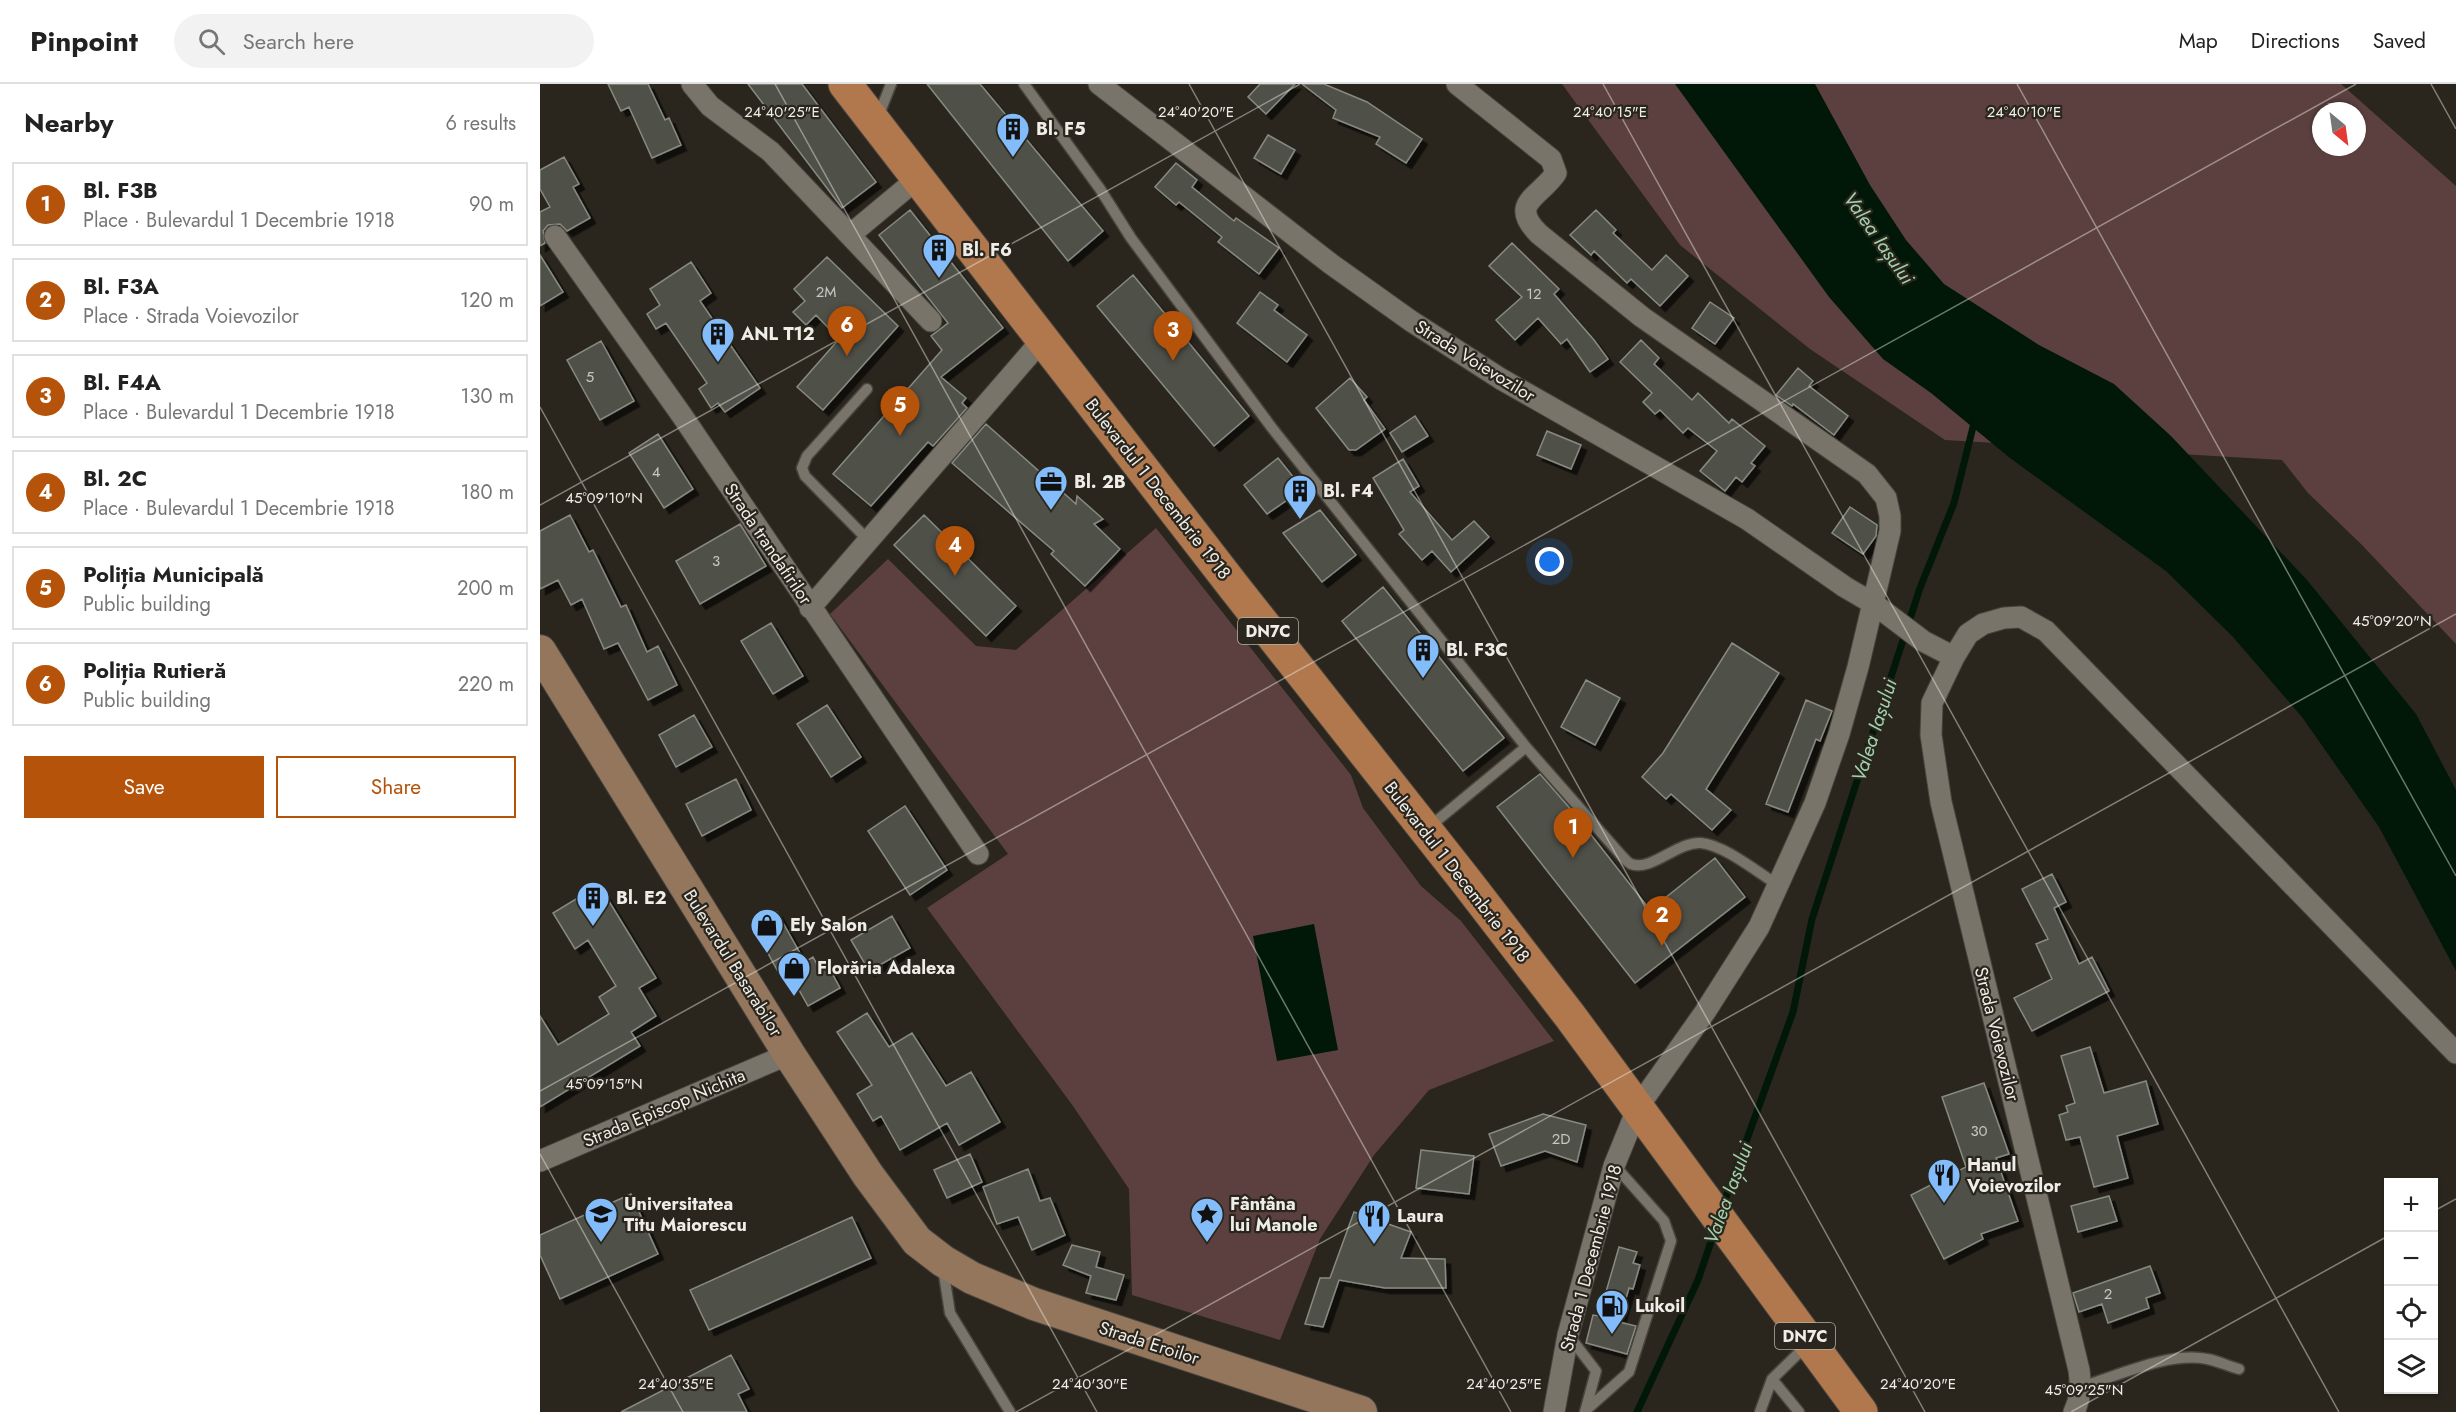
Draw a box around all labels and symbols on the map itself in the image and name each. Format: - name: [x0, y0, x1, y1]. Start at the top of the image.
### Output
- text: 24°40'25"E: [744, 101, 820, 123]
- text: 24°40'20"E: [1158, 101, 1234, 123]
- text: 24°40'15"E: [1573, 101, 1647, 123]
- text: 24°40'10"E: [1987, 101, 2061, 123]
- north arrow: [2312, 102, 2366, 156]
- building icon: Bl. F5: [995, 111, 1031, 158]
- place label: Bl. F5: [1036, 116, 1086, 142]
- water label: Valea Iașului: [1836, 186, 1922, 291]
- building icon: Bl. F6: [921, 232, 957, 279]
- place label: Bl. F6: [962, 237, 1012, 263]
- house number: 2M: [816, 281, 836, 303]
- house number: 12: [1526, 283, 1542, 305]
- pin: 6: [828, 306, 866, 356]
- pin: 3: [1154, 312, 1192, 361]
- street label: Strada Voievozilor: [1410, 314, 1541, 409]
- building icon: ANL T12: [700, 316, 736, 363]
- place label: ANL T12: [740, 321, 815, 347]
- house number: 5: [586, 366, 594, 388]
- pin: 5: [880, 386, 920, 436]
- street label: Bulevardul 1 Decembrie 1918: [1079, 393, 1237, 585]
- house number: 4: [652, 461, 661, 483]
- office icon: Bl. 2B: [1033, 464, 1069, 511]
- place label: Bl. 2B: [1074, 469, 1126, 495]
- building icon: Bl. F4: [1282, 473, 1318, 520]
- street label: Strada trandafirilor: [718, 478, 819, 611]
- place label: Bl. F4: [1323, 478, 1374, 504]
- text: 45°09'10"N: [565, 487, 643, 509]
- pin: 4: [936, 526, 974, 576]
- your location: [1535, 547, 1564, 576]
- house number: 3: [712, 550, 720, 572]
- text: 45°09'20"N: [2352, 610, 2432, 632]
- road number: DN7C: [1238, 618, 1298, 644]
- building icon: Bl. F3C: [1405, 632, 1441, 679]
- place label: Bl. F3C: [1446, 637, 1508, 663]
- water label: Valea Iașului: [1844, 674, 1905, 785]
- street label: Bulevardul 1 Decembrie 1918: [1378, 776, 1536, 968]
- pin: 1: [1554, 808, 1592, 858]
- building icon: Bl. E2: [575, 880, 611, 927]
- street label: Bulevardul Basarabilor: [677, 884, 789, 1042]
- place label: Bl. E2: [616, 885, 667, 911]
- pin: 2: [1642, 896, 1682, 946]
- shop icon: Ely Salon: [749, 907, 785, 954]
- place label: Ely Salon: [790, 912, 867, 938]
- shop icon: Florăria Adalexa: [776, 950, 812, 997]
- place label: Florăria Adalexa: [817, 955, 955, 981]
- street label: Strada Voievozilor: [1968, 964, 2026, 1105]
- street label: Strada Episcop Nichita: [579, 1062, 749, 1154]
- text: 45°09'15"N: [565, 1073, 643, 1095]
- house number: 30: [1970, 1120, 1988, 1142]
- house number: 2D: [1552, 1128, 1570, 1150]
- water label: Valea Iașului: [1697, 1137, 1761, 1248]
- place label: Hanul Voievozilor: [1966, 1152, 2062, 1199]
- restaurant icon: Hanul Voievozilor: [1926, 1157, 1962, 1204]
- street label: Strada 1 Decembrie 1918: [1554, 1162, 1628, 1354]
- place label: Universitatea Titu Maiorescu: [624, 1191, 747, 1238]
- place label: Fântâna lui Manole: [1230, 1191, 1317, 1238]
- school or university icon: Universitatea Titu Maiorescu: [583, 1196, 619, 1243]
- place icon: Fântâna lui Manole: [1189, 1196, 1225, 1243]
- restaurant icon: Laura: [1356, 1198, 1392, 1245]
- place label: Laura: [1397, 1203, 1444, 1229]
- house number: 2: [2104, 1283, 2112, 1305]
- fuel station icon: Lukoil: [1594, 1288, 1630, 1335]
- place label: Lukoil: [1635, 1293, 1685, 1319]
- street label: Strada Eroilor: [1096, 1315, 1203, 1372]
- road number: DN7C: [1775, 1323, 1835, 1349]
- text: 24°40'35"E: [638, 1373, 714, 1395]
- text: 24°40'30"E: [1052, 1373, 1128, 1395]
- text: 24°40'25"E: [1466, 1373, 1542, 1395]
- text: 24°40'20"E: [1880, 1373, 1956, 1395]
- text: 45°09'25"N: [2045, 1379, 2123, 1401]

